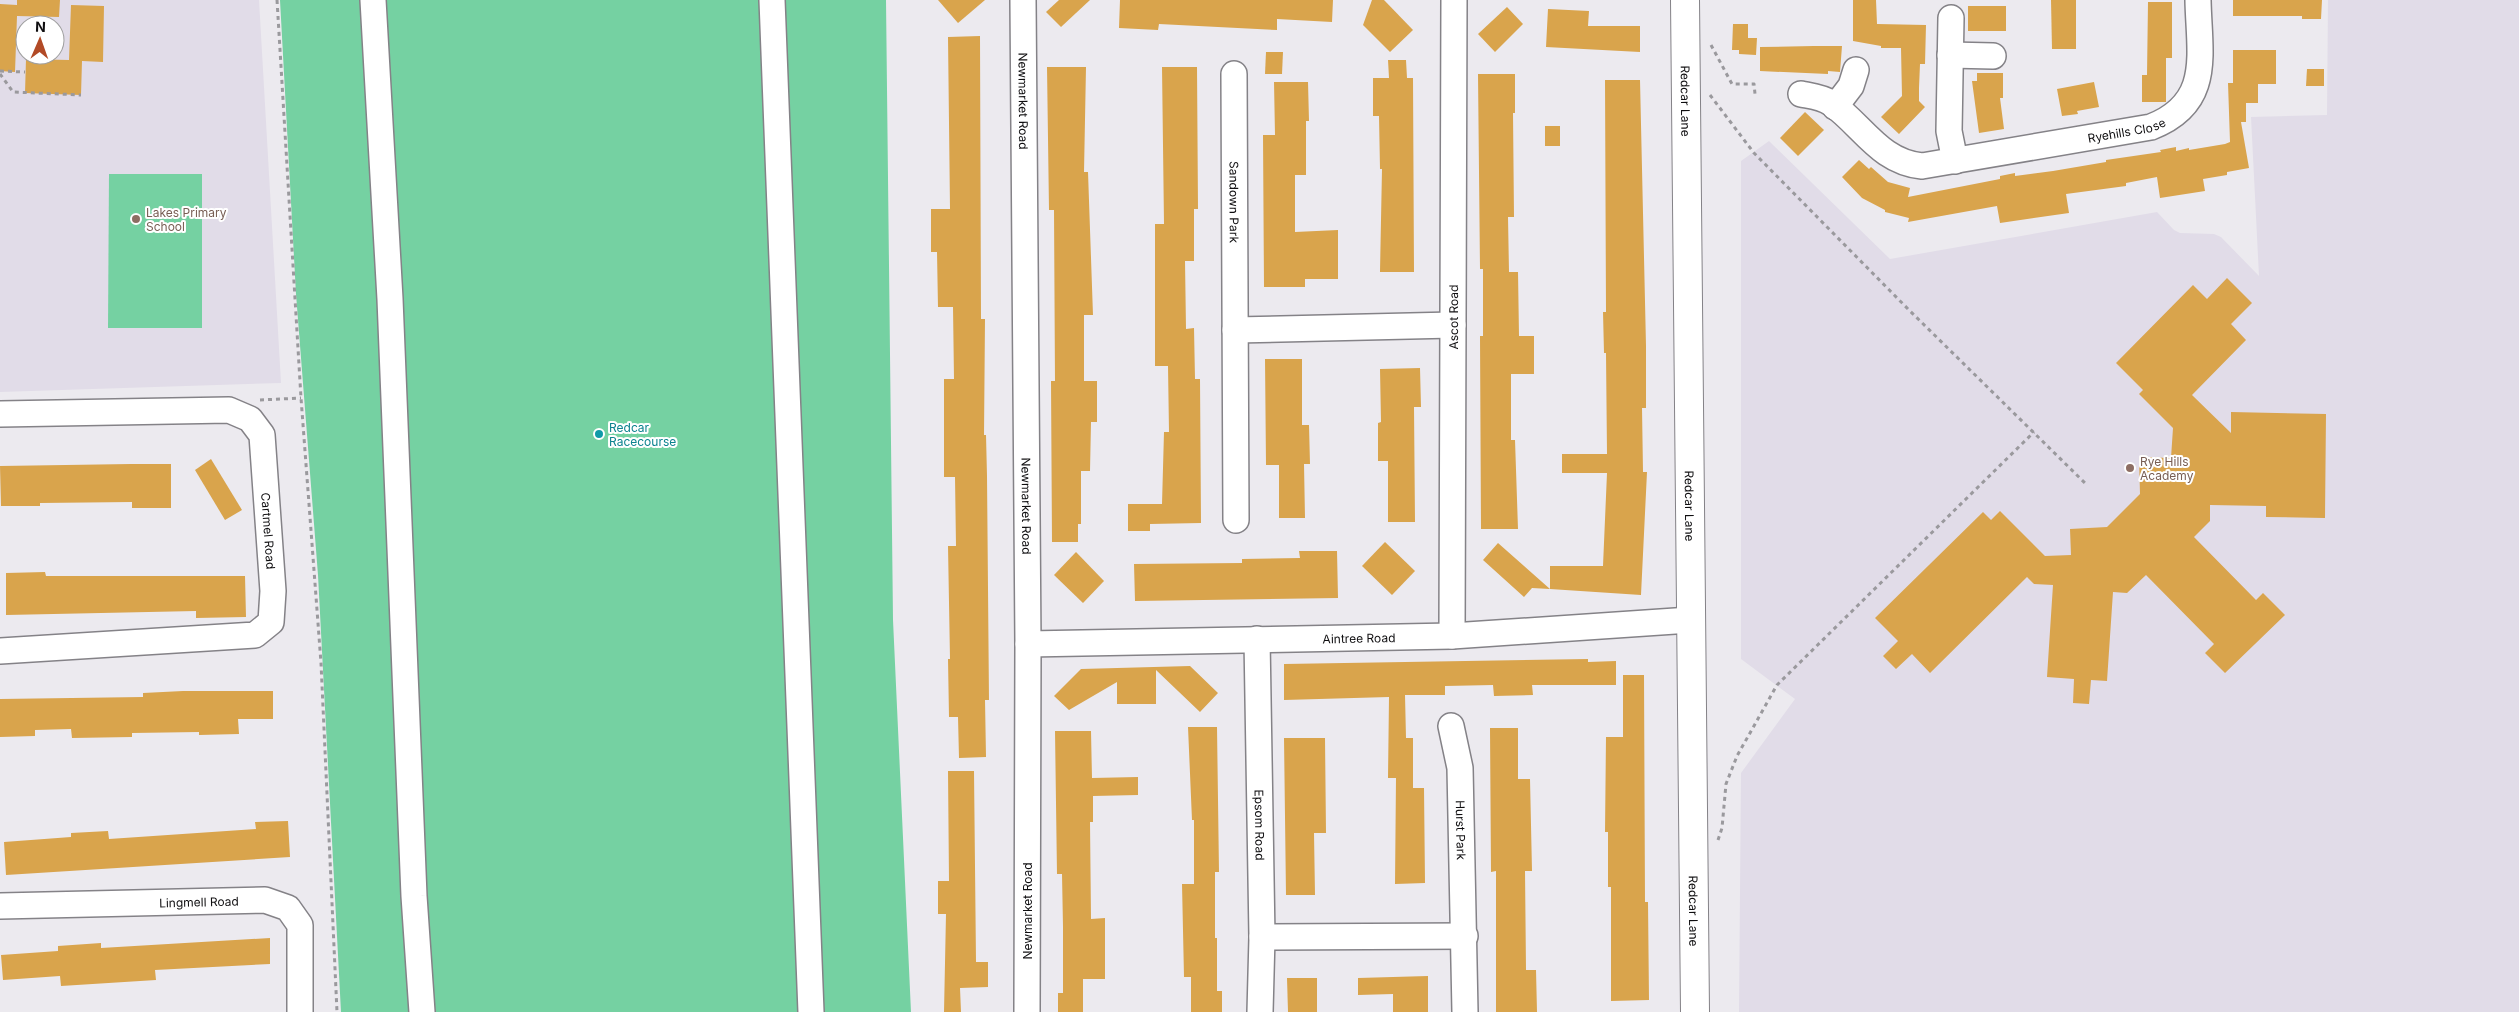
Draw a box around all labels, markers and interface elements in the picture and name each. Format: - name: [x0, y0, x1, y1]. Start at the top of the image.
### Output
- north arrow: [15, 15, 65, 65]
- text: N: [35, 18, 46, 35]
- street label: Newmarket Road: [1016, 52, 1032, 150]
- street label: Redcar Lane: [1678, 65, 1694, 137]
- street label: Ryehills Close: [2086, 114, 2168, 145]
- street label: Sandown Park: [1227, 161, 1242, 243]
- place label: Lakes Primary School: [146, 205, 227, 234]
- marker: Lakes Primary School: [130, 213, 142, 225]
- street label: Ascot Road: [1445, 284, 1461, 350]
- place label: Redcar Racecourse: [609, 420, 676, 449]
- marker: Redcar Racecourse: [593, 428, 605, 440]
- place label: Rye Hills Academy: [2140, 454, 2194, 483]
- street label: Newmarket Road: [1019, 457, 1035, 555]
- marker: Rye Hills Academy: [2124, 462, 2136, 474]
- street label: Redcar Lane: [1682, 470, 1698, 542]
- street label: Cartmel Road: [259, 492, 279, 570]
- street label: Aintree Road: [1322, 630, 1396, 646]
- street label: Epsom Road: [1252, 789, 1268, 861]
- street label: Hurst Park: [1453, 800, 1469, 861]
- street label: Newmarket Road: [1020, 862, 1035, 960]
- street label: Redcar Lane: [1686, 875, 1702, 947]
- street label: Lingmell Road: [159, 893, 239, 910]

